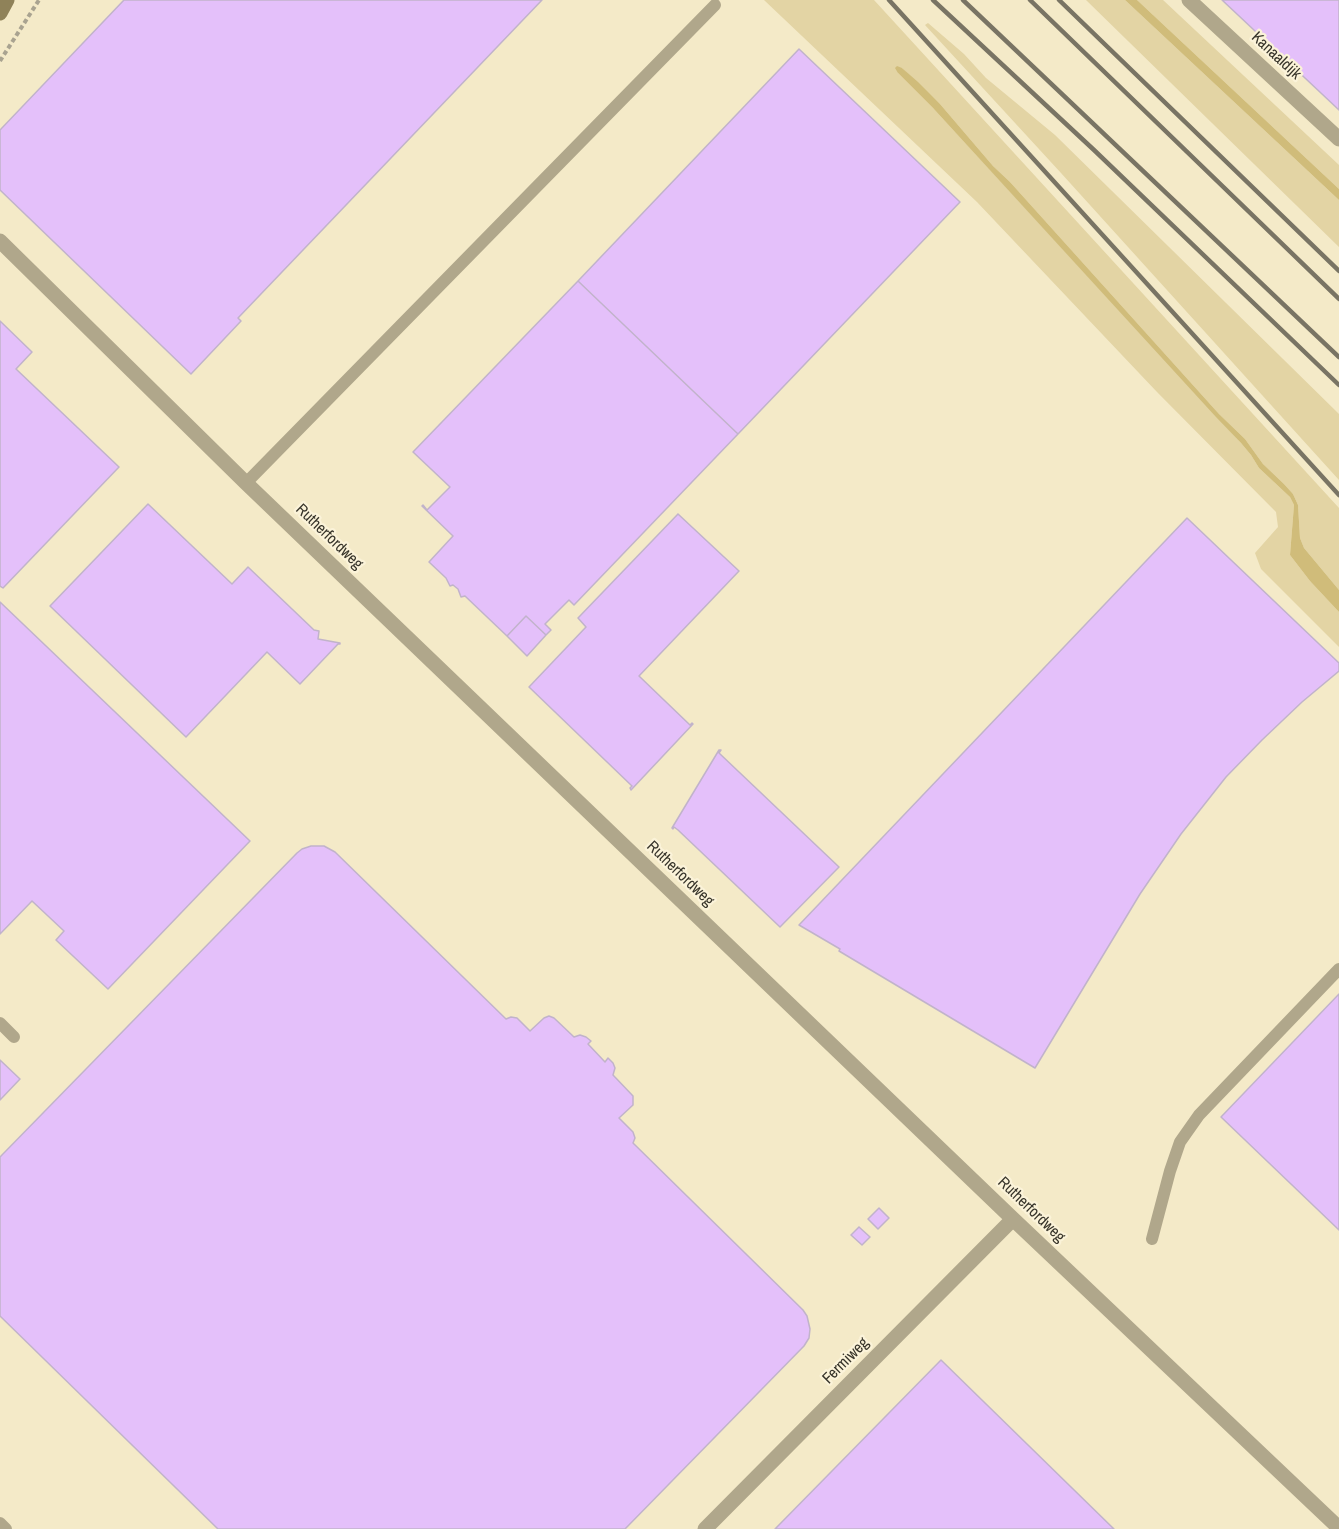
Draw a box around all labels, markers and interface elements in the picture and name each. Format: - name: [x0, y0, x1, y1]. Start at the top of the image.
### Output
- street label: Kanaaldijk: [1247, 28, 1305, 84]
- street label: Rutherfordweg: [291, 500, 367, 574]
- street label: Rutherfordweg: [642, 837, 718, 911]
- street label: Rutherfordweg: [993, 1173, 1069, 1247]
- street label: Fermiweg: [819, 1334, 873, 1388]

